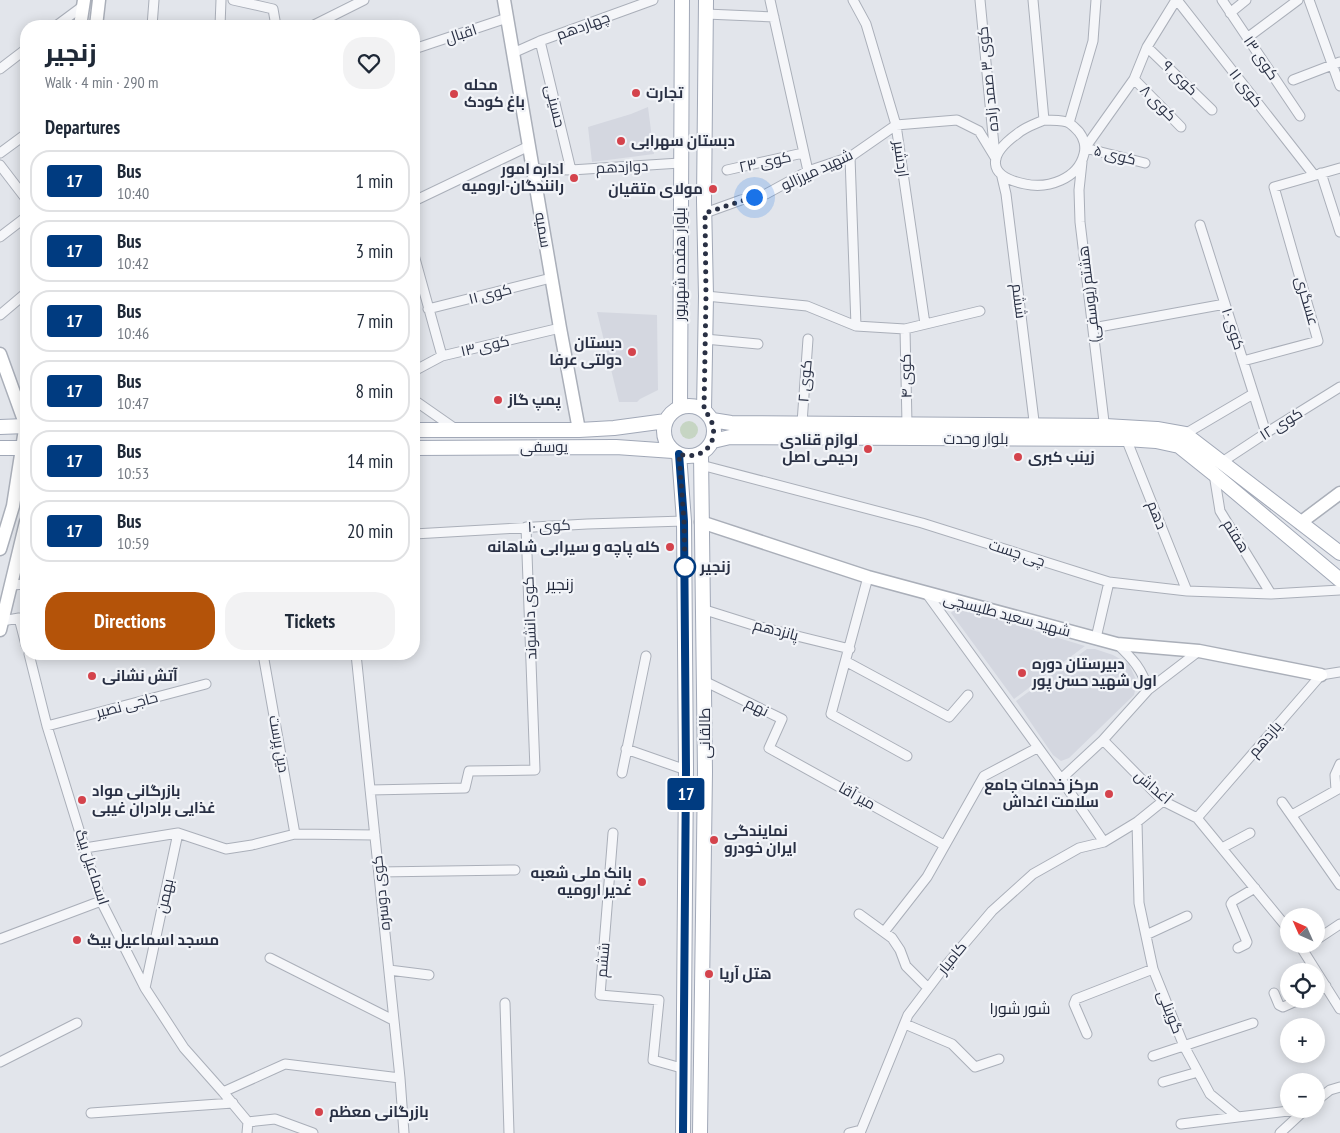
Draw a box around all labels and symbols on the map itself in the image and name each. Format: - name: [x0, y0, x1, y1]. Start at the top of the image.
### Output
- street label: چهاردهم: [553, 7, 613, 45]
- street label: اقبال: [443, 20, 479, 47]
- street label: کوی ۳ صمد زاده: [973, 25, 1003, 133]
- street label: کوی ۱۳: [1239, 32, 1283, 84]
- street label: کوی ۹: [1158, 56, 1202, 100]
- street label: کوی ۱۱: [1225, 65, 1267, 111]
- place label: محله باغ کودک: [464, 75, 525, 112]
- street label: کوی ۸: [1135, 80, 1181, 126]
- street label: حسینی: [540, 83, 570, 129]
- place label: تجارت: [646, 83, 684, 102]
- marker: تجارت: [630, 87, 642, 99]
- marker: محله باغ کودک: [448, 88, 460, 100]
- place label: دبستان سهرابی: [631, 131, 735, 150]
- marker: دبستان سهرابی: [615, 135, 627, 147]
- street label: اردشیر: [889, 139, 913, 178]
- street label: کوی ۵: [1092, 140, 1138, 170]
- street label: شهید میرزالو: [778, 145, 856, 195]
- street label: کوی ۲۳: [737, 147, 793, 177]
- street label: دوازدهم: [595, 156, 649, 178]
- place label: اداره امور رانندگان-ارومیه: [462, 159, 564, 195]
- marker: اداره امور رانندگان-ارومیه: [568, 172, 580, 184]
- place label: مولای متقیان: [608, 179, 703, 198]
- marker: مولای متقیان: [707, 183, 719, 195]
- your location: [742, 185, 767, 210]
- street label: بلوار هفده شهریور: [670, 207, 690, 322]
- street label: سمیه: [531, 211, 556, 249]
- street label: هشتم (یوسفی): [1073, 245, 1105, 343]
- street label: عسگری: [1290, 274, 1324, 328]
- street label: کوی ۱۱: [466, 279, 514, 309]
- street label: ششم: [1007, 282, 1031, 320]
- street label: کوی ۱۰: [1217, 305, 1249, 353]
- street label: کوی ۱۳: [459, 331, 511, 361]
- place label: دبستان دولتی عرفا: [549, 333, 622, 369]
- marker: دبستان دولتی عرفا: [626, 346, 638, 358]
- street label: کوی ۴: [896, 354, 916, 398]
- street label: کوی ۲: [793, 359, 817, 403]
- place label: پمپ گاز: [507, 390, 562, 411]
- marker: پمپ گاز: [492, 394, 504, 406]
- street label: کوی ۱۲: [1256, 403, 1306, 445]
- street label: بلوار وحدت: [944, 429, 1008, 448]
- place label: لوازم قنادی رحیمی اصل: [780, 430, 858, 466]
- street label: یوسفی: [520, 437, 568, 457]
- marker: لوازم قنادی رحیمی اصل: [862, 443, 874, 455]
- place label: زینب کبری: [1028, 447, 1095, 466]
- marker: زینب کبری: [1012, 451, 1024, 463]
- street label: دهم: [1142, 498, 1172, 532]
- street label: کوی ۱۰: [527, 515, 571, 537]
- street label: هفتم: [1218, 516, 1254, 556]
- street label: چی چست: [986, 534, 1048, 572]
- place label: کله پاچه و سیرابی شاهانه: [488, 537, 660, 558]
- marker: کله پاچه و سیرابی شاهانه: [664, 541, 676, 553]
- marker: زنجیر: [674, 556, 696, 578]
- place label: زنجیر: [699, 557, 731, 576]
- district label: زنجیر: [545, 574, 574, 594]
- street label: کوی دانشوند: [519, 576, 541, 660]
- street label: شهید سعید طلیسچی: [941, 588, 1073, 642]
- street label: پانزدهم: [751, 614, 801, 646]
- place label: دبیرستان دوره اول شهید حسن پور: [1031, 654, 1157, 692]
- place label: آتش نشانی: [102, 666, 178, 685]
- marker: دبیرستان دوره اول شهید حسن پور: [1016, 667, 1028, 679]
- marker: آتش نشانی: [86, 670, 98, 682]
- street label: حاجی نصیر: [93, 687, 160, 723]
- street label: نهم: [742, 693, 772, 721]
- street label: طالقانی: [695, 708, 715, 758]
- street label: دین پرست: [264, 714, 294, 774]
- street label: یازدهم: [1244, 717, 1286, 761]
- street label: آغداش: [1130, 765, 1176, 809]
- place label: مرکز خدمات جامع سلامت اغداش: [984, 775, 1099, 811]
- line badge: 17: [664, 778, 708, 810]
- street label: میر آقا: [835, 778, 879, 813]
- place label: بازرگانی مواد غذایی برادران غیبی: [92, 781, 216, 817]
- marker: مرکز خدمات جامع سلامت اغداش: [1103, 788, 1115, 800]
- marker: بازرگانی مواد غذایی برادران غیبی: [76, 794, 88, 806]
- place label: نمایندگی ایران خودرو: [724, 821, 797, 857]
- street label: اسماعیل بیگ: [70, 827, 114, 907]
- marker: نمایندگی ایران خودرو: [708, 834, 720, 846]
- street label: کوی دوسره: [367, 854, 395, 932]
- place label: بانک ملی شعبه غدیر ارومیه: [531, 863, 632, 899]
- marker: بانک ملی شعبه غدیر ارومیه: [636, 876, 648, 888]
- street label: بهمن: [152, 877, 178, 915]
- north arrow: [1280, 908, 1325, 952]
- place label: مسجد اسماعیل بیگ: [87, 930, 219, 949]
- marker: مسجد اسماعیل بیگ: [71, 934, 83, 946]
- street label: کامیار: [932, 938, 970, 979]
- street label: ششم: [592, 942, 614, 978]
- place label: هتل آریا: [719, 964, 772, 983]
- marker: هتل آریا: [703, 968, 715, 980]
- street label: گوینلی: [1152, 987, 1188, 1037]
- district label: شور شورا: [989, 998, 1051, 1018]
- place label: بازرگانی معظم: [329, 1102, 429, 1122]
- marker: بازرگانی معظم: [313, 1106, 325, 1118]

